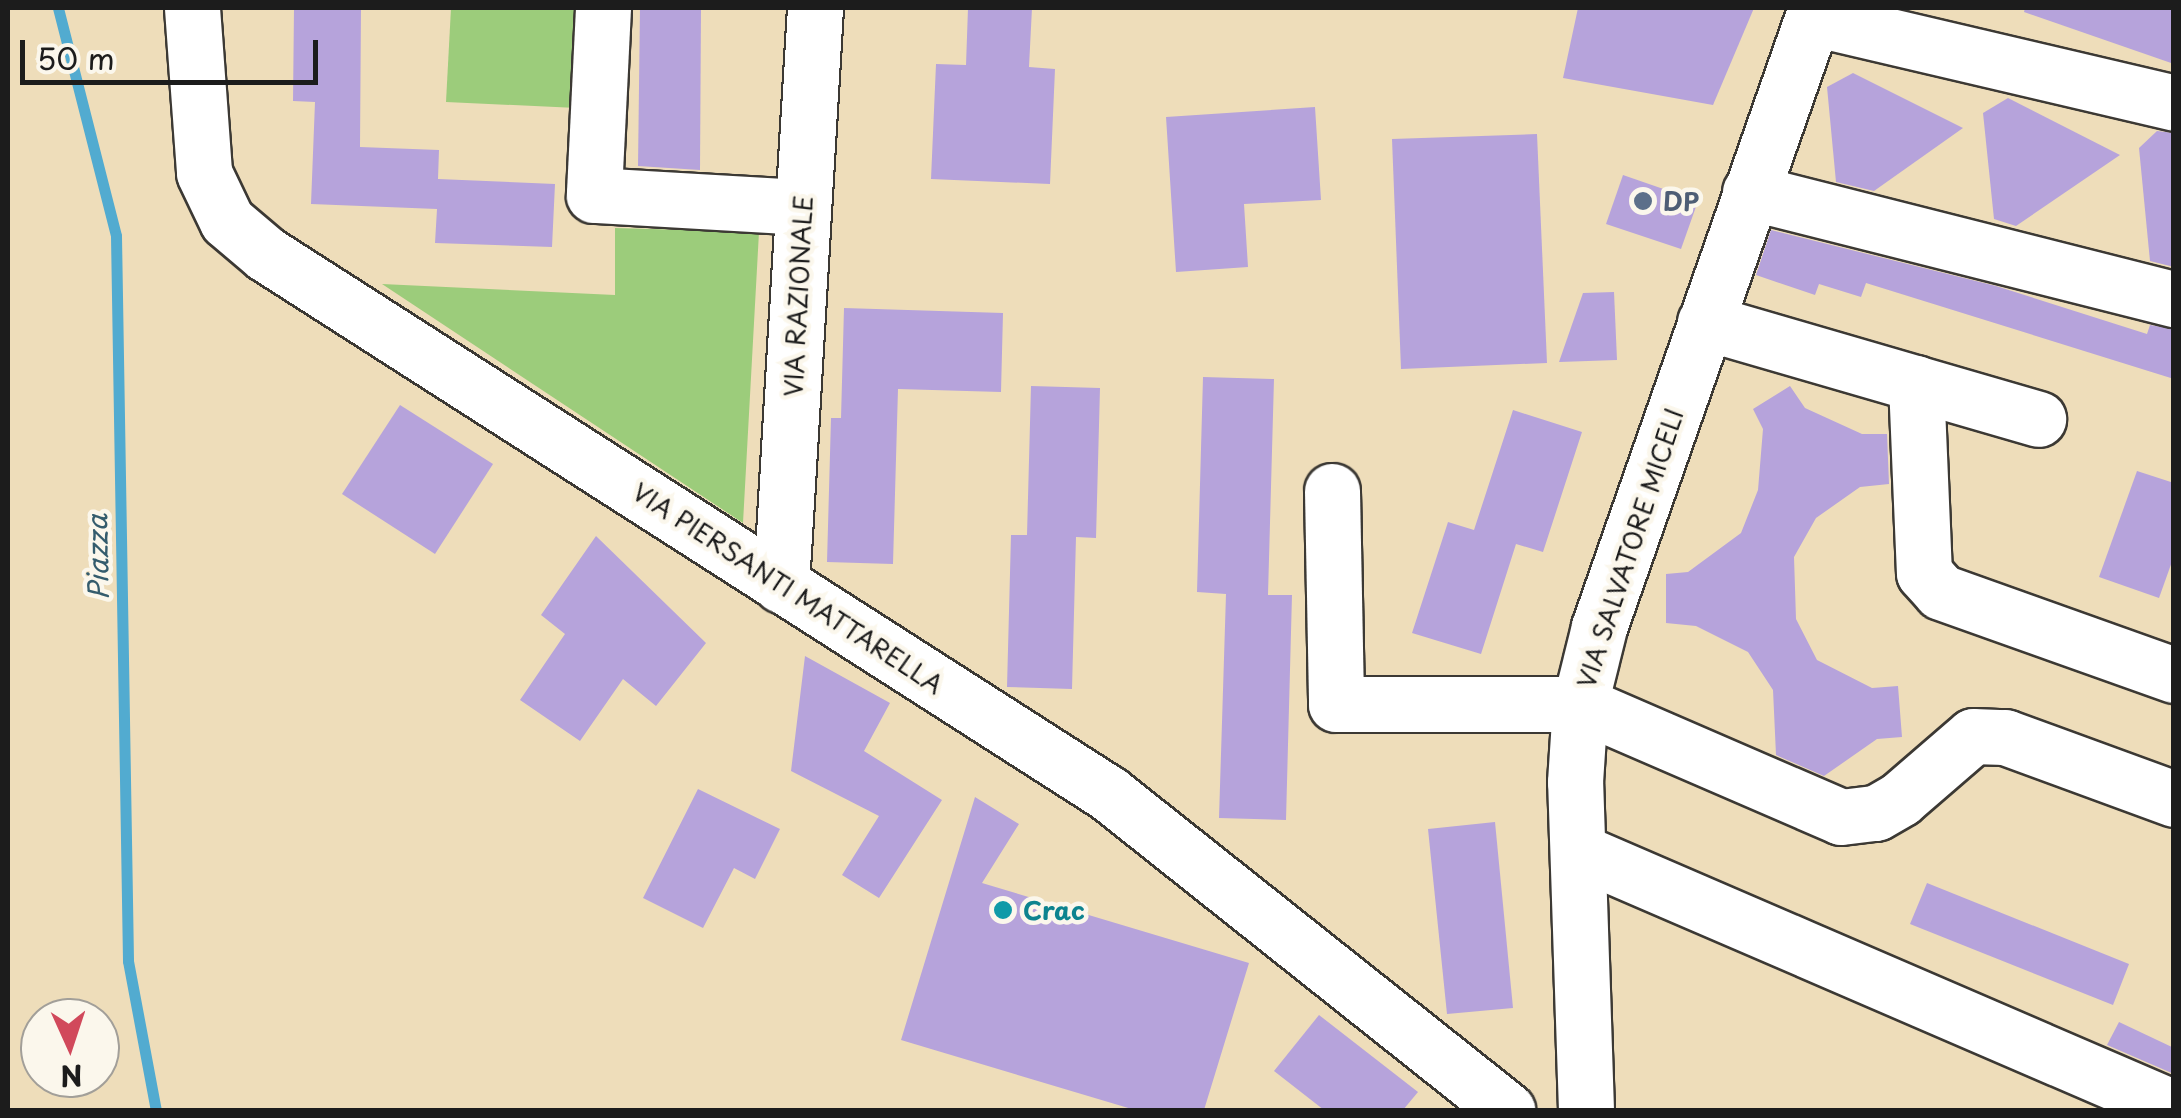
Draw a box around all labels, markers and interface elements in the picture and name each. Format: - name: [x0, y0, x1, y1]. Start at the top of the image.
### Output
- scale bar: [25, 20, 322, 82]
- text: 50 m: [37, 35, 115, 80]
- place label: DP: [1663, 186, 1699, 216]
- marker: DP: [1632, 190, 1654, 212]
- street label: VIA RAZIONALE: [778, 195, 818, 397]
- street label: VIA SALVATORE MICELI: [1570, 403, 1690, 693]
- street label: VIA PIERSANTI MATTARELLA: [626, 475, 950, 701]
- water label: Piazza: [79, 514, 115, 600]
- place label: Crac: [1023, 895, 1085, 925]
- marker: Crac: [992, 899, 1014, 921]
- north arrow: [20, 998, 120, 1098]
- text: N: [59, 1054, 84, 1099]

